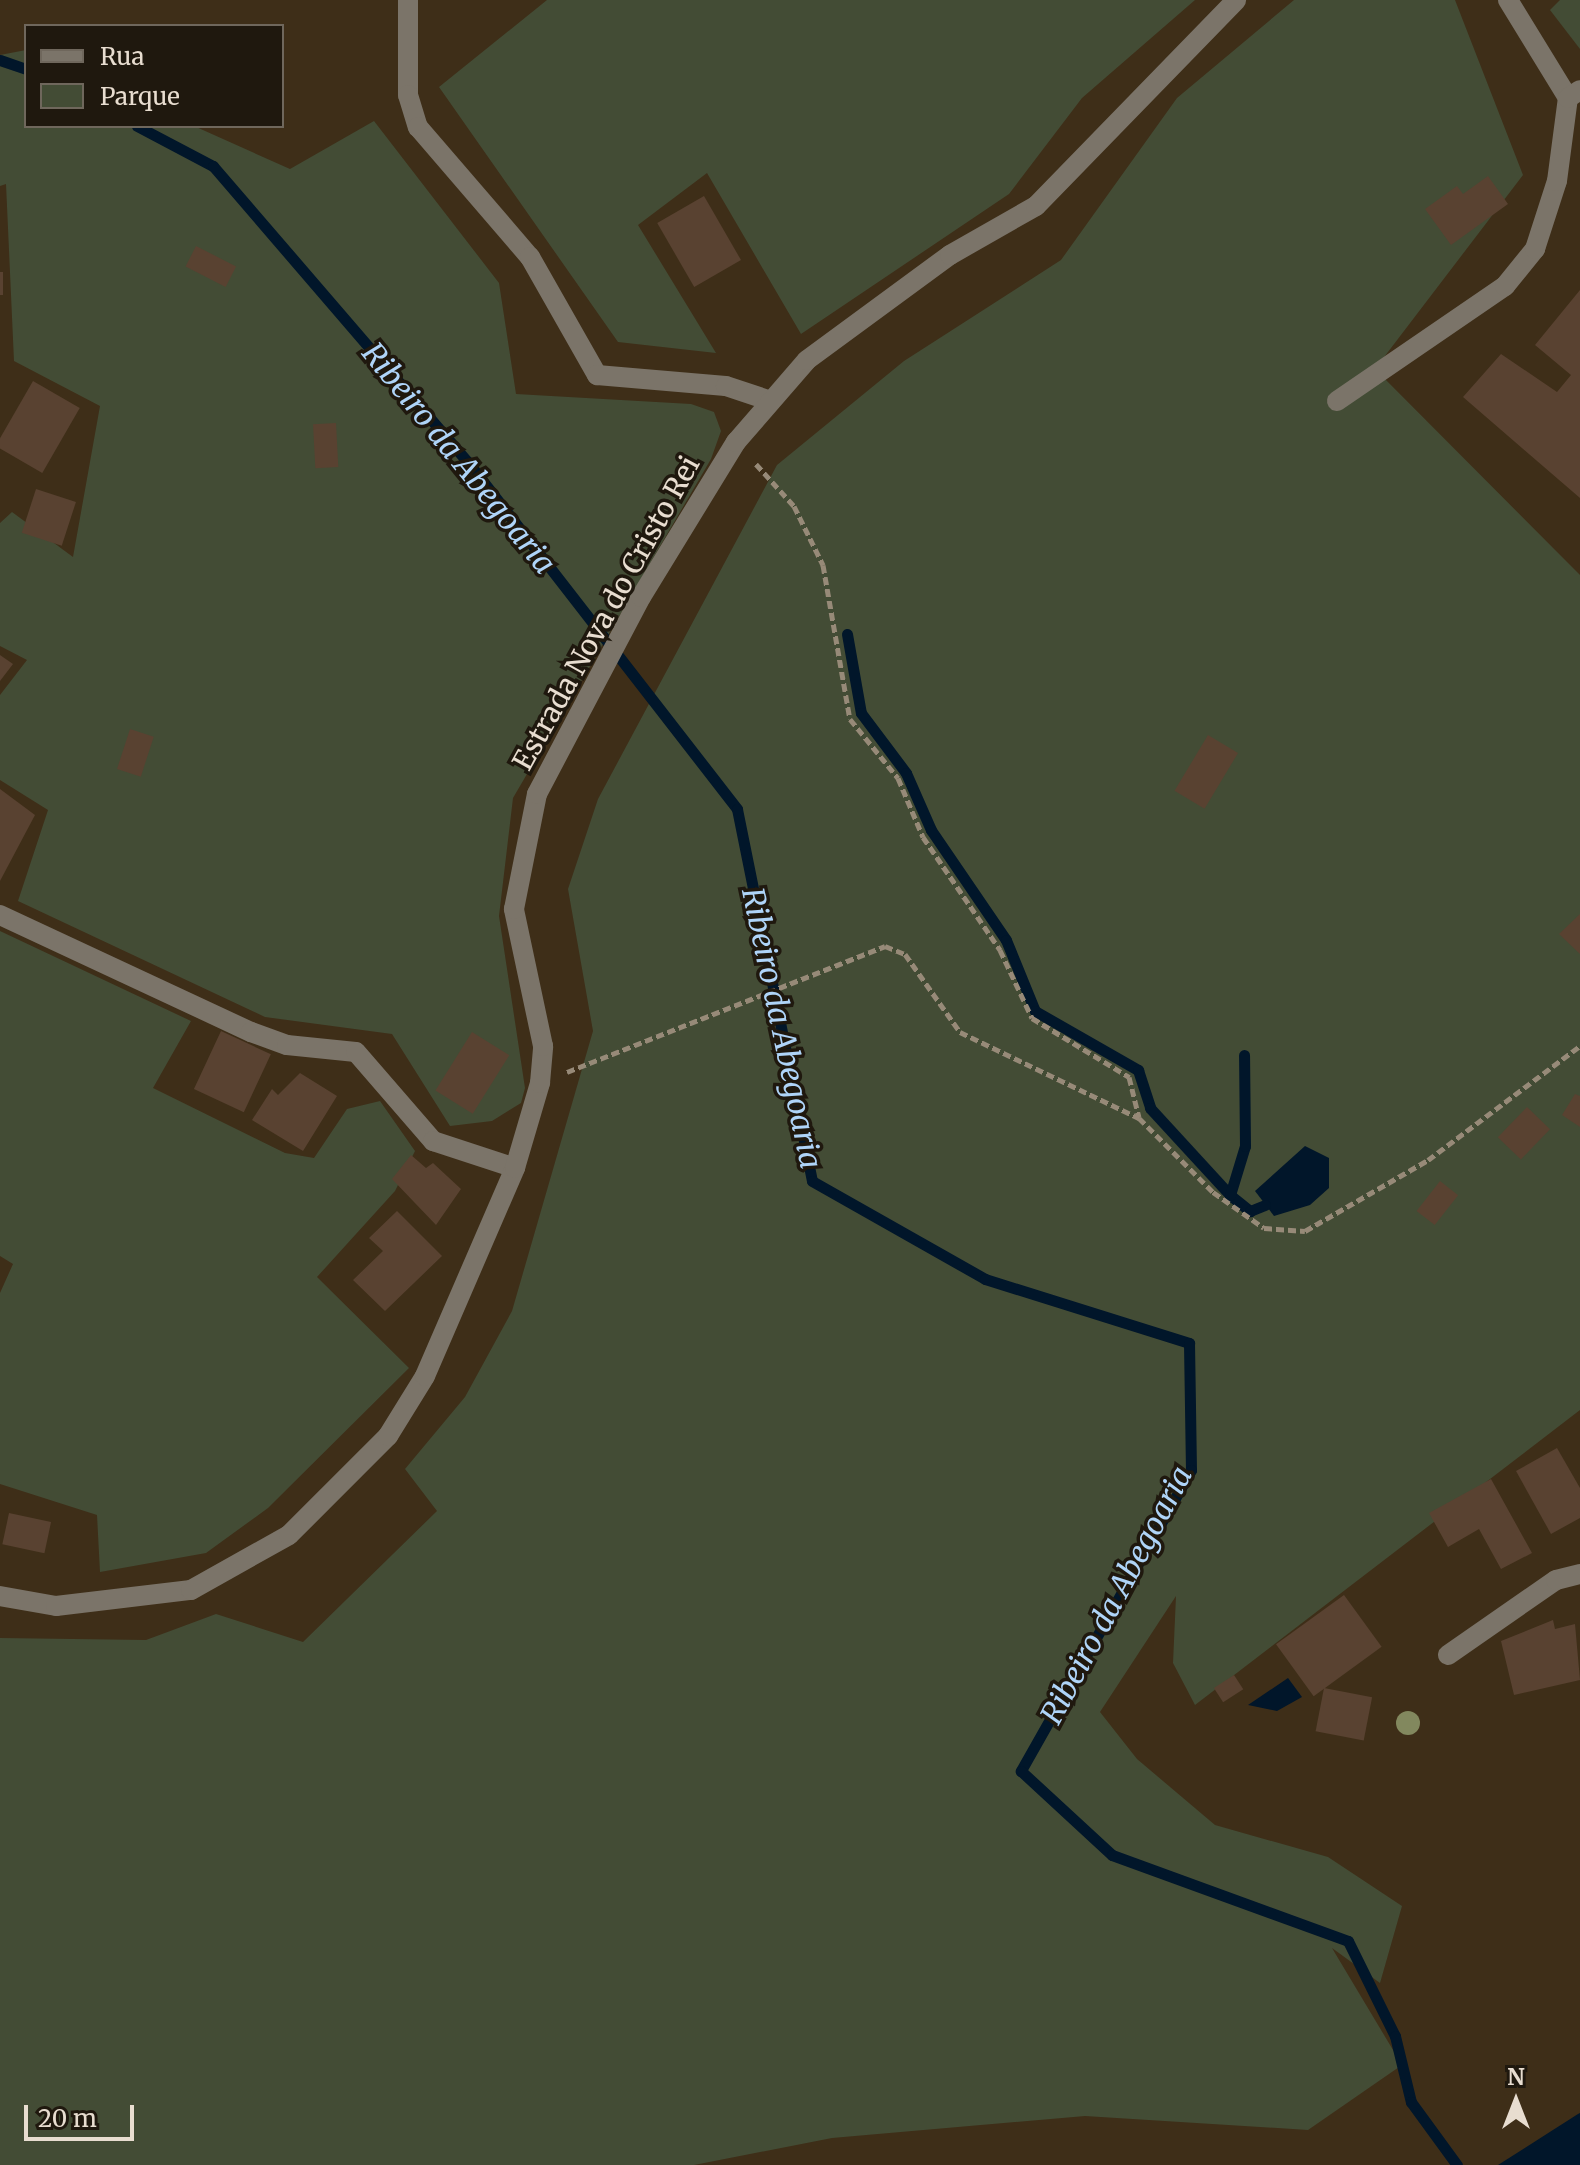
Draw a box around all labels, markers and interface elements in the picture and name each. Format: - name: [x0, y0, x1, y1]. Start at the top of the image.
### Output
- legend: [24, 24, 284, 128]
- text: Rua: [100, 41, 144, 72]
- text: Parque: [100, 81, 180, 112]
- water label: Ribeiro da Abegoaria: [355, 335, 563, 581]
- street label: Estrada Nova do Cristo Rei: [506, 450, 706, 776]
- water label: Ribeiro da Abegoaria: [735, 884, 829, 1172]
- water label: Ribeiro da Abegoaria: [1033, 1460, 1199, 1730]
- north arrow: [1476, 2061, 1556, 2141]
- text: N: [1507, 2063, 1525, 2091]
- scale bar: [28, 2089, 138, 2139]
- text: 20 m: [38, 2103, 97, 2134]

